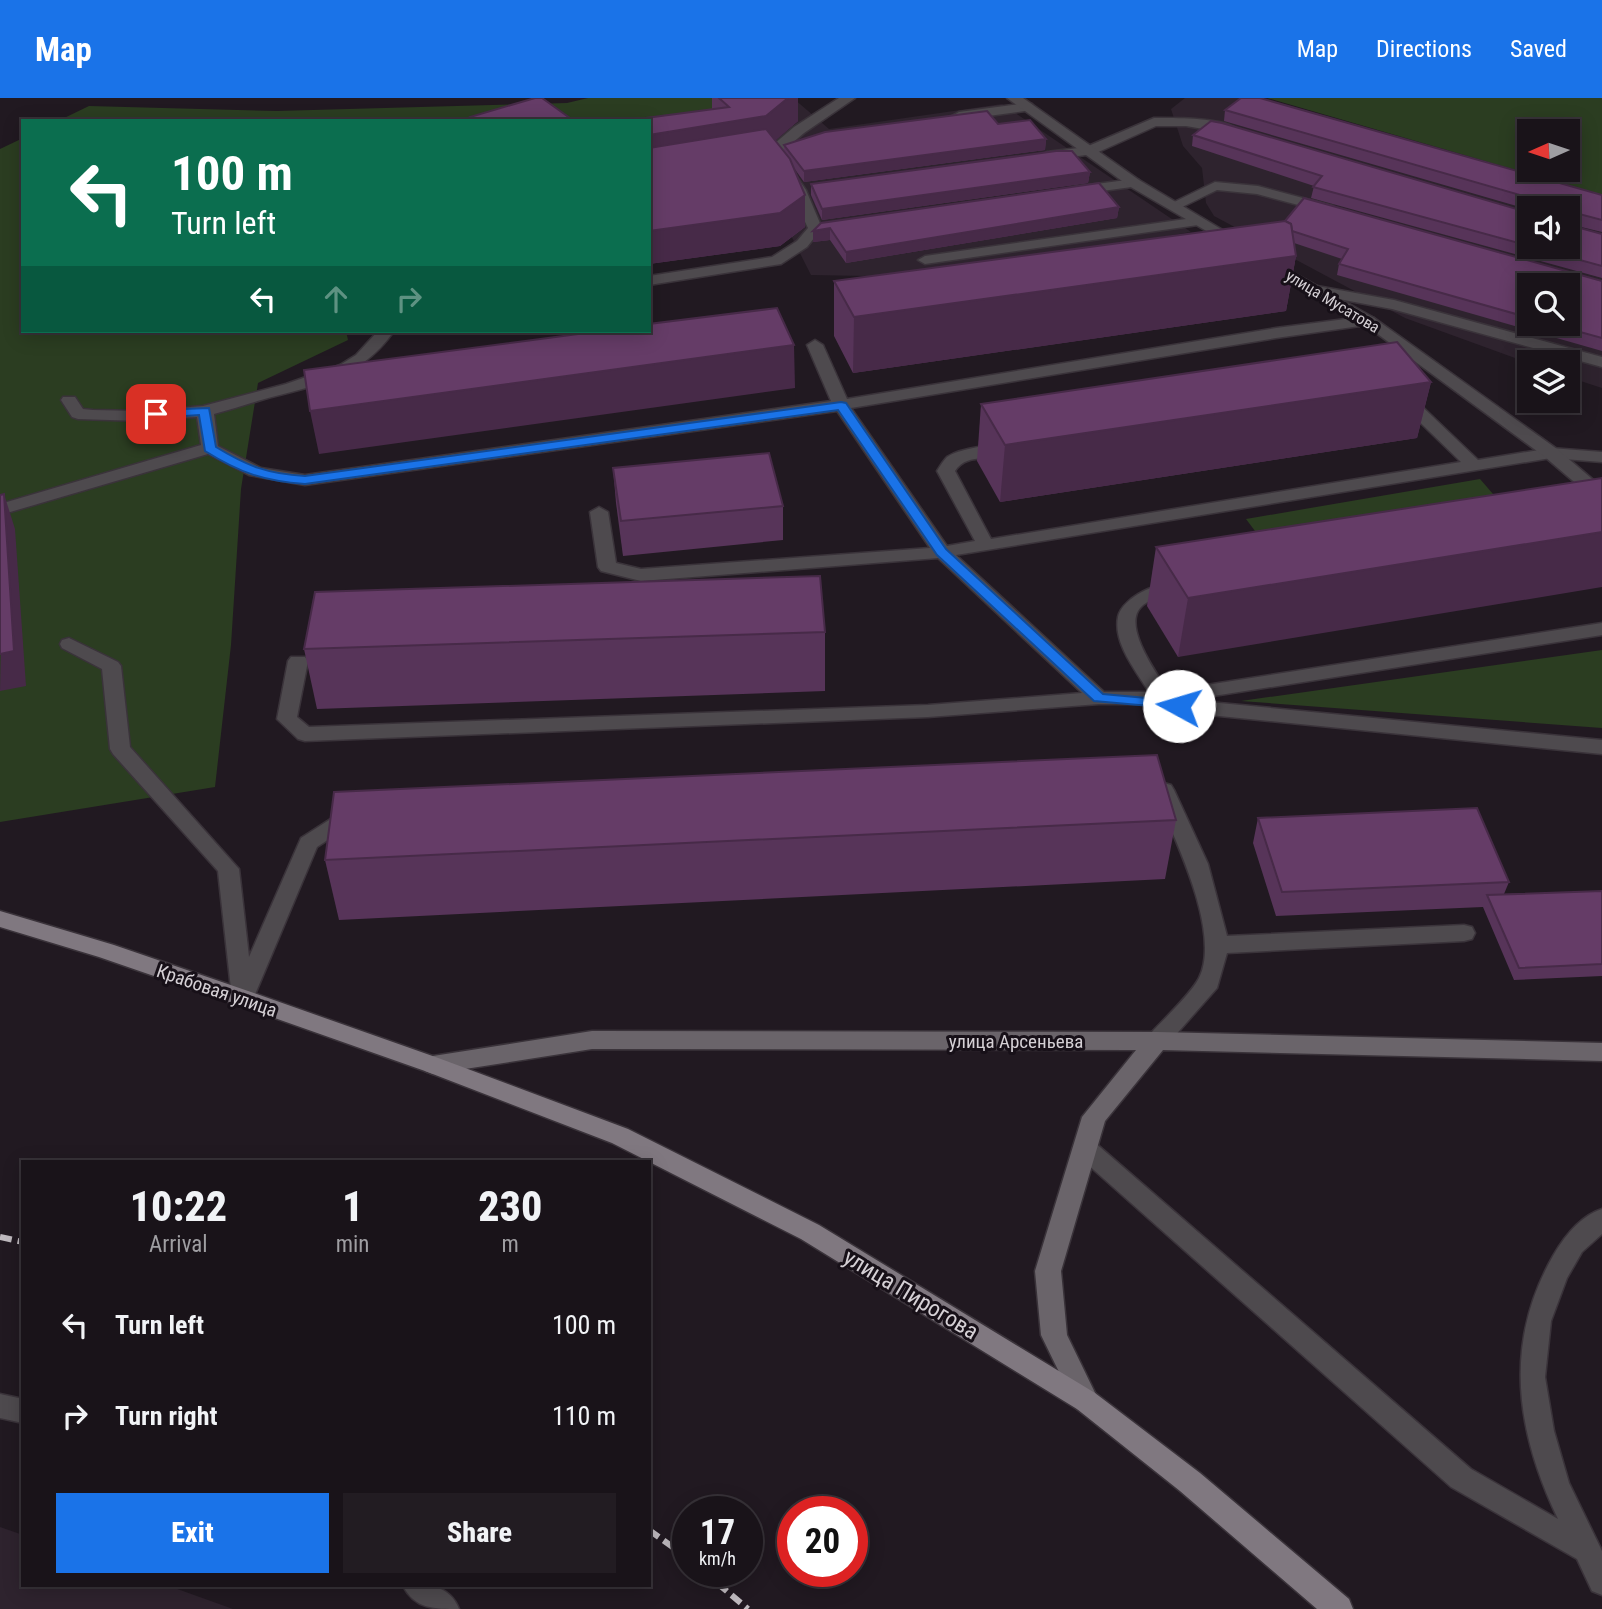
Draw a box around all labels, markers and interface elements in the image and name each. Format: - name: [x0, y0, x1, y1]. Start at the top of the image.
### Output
- text: Map: [35, 30, 92, 69]
- text: Map: [1297, 35, 1338, 63]
- text: Directions: [1376, 35, 1472, 63]
- text: Saved: [1510, 35, 1567, 63]
- north arrow: [1517, 119, 1580, 182]
- map controls: [1517, 119, 1580, 413]
- text: 100 m: [171, 145, 293, 202]
- icon: left: [56, 147, 147, 238]
- button: sound: [1517, 196, 1580, 259]
- text: Turn left: [171, 204, 276, 242]
- street label: улица Мусатова: [1282, 266, 1383, 337]
- button: search: [1517, 273, 1580, 336]
- icon: left: [244, 280, 282, 318]
- icon: ahead: [317, 280, 355, 318]
- icon: right: [390, 280, 428, 318]
- button: layers: [1517, 350, 1580, 413]
- pin: [126, 384, 186, 444]
- icon: arrive: [137, 395, 175, 433]
- position arrow: [1142, 669, 1216, 743]
- street label: Крабовая улица: [154, 959, 280, 1022]
- street label: улица Арсеньева: [949, 1030, 1083, 1053]
- text: 10:22: [130, 1182, 227, 1231]
- text: 1: [342, 1182, 363, 1231]
- text: 230: [478, 1182, 542, 1231]
- text: Arrival: [149, 1231, 208, 1258]
- text: min: [336, 1231, 369, 1258]
- text: m: [502, 1231, 519, 1258]
- street label: улица Пирогова: [839, 1244, 983, 1345]
- icon: left: [56, 1306, 94, 1344]
- text: Turn left: [115, 1310, 204, 1340]
- text: 100 m: [552, 1310, 616, 1340]
- icon: right: [56, 1397, 94, 1435]
- text: Turn right: [115, 1401, 217, 1431]
- text: 110 m: [552, 1401, 616, 1431]
- button: Exit: [56, 1493, 329, 1573]
- button: Share: [343, 1493, 616, 1573]
- speed limit sign: 20: [777, 1496, 868, 1587]
- text: 17: [700, 1512, 735, 1553]
- text: km/h: [699, 1548, 736, 1569]

